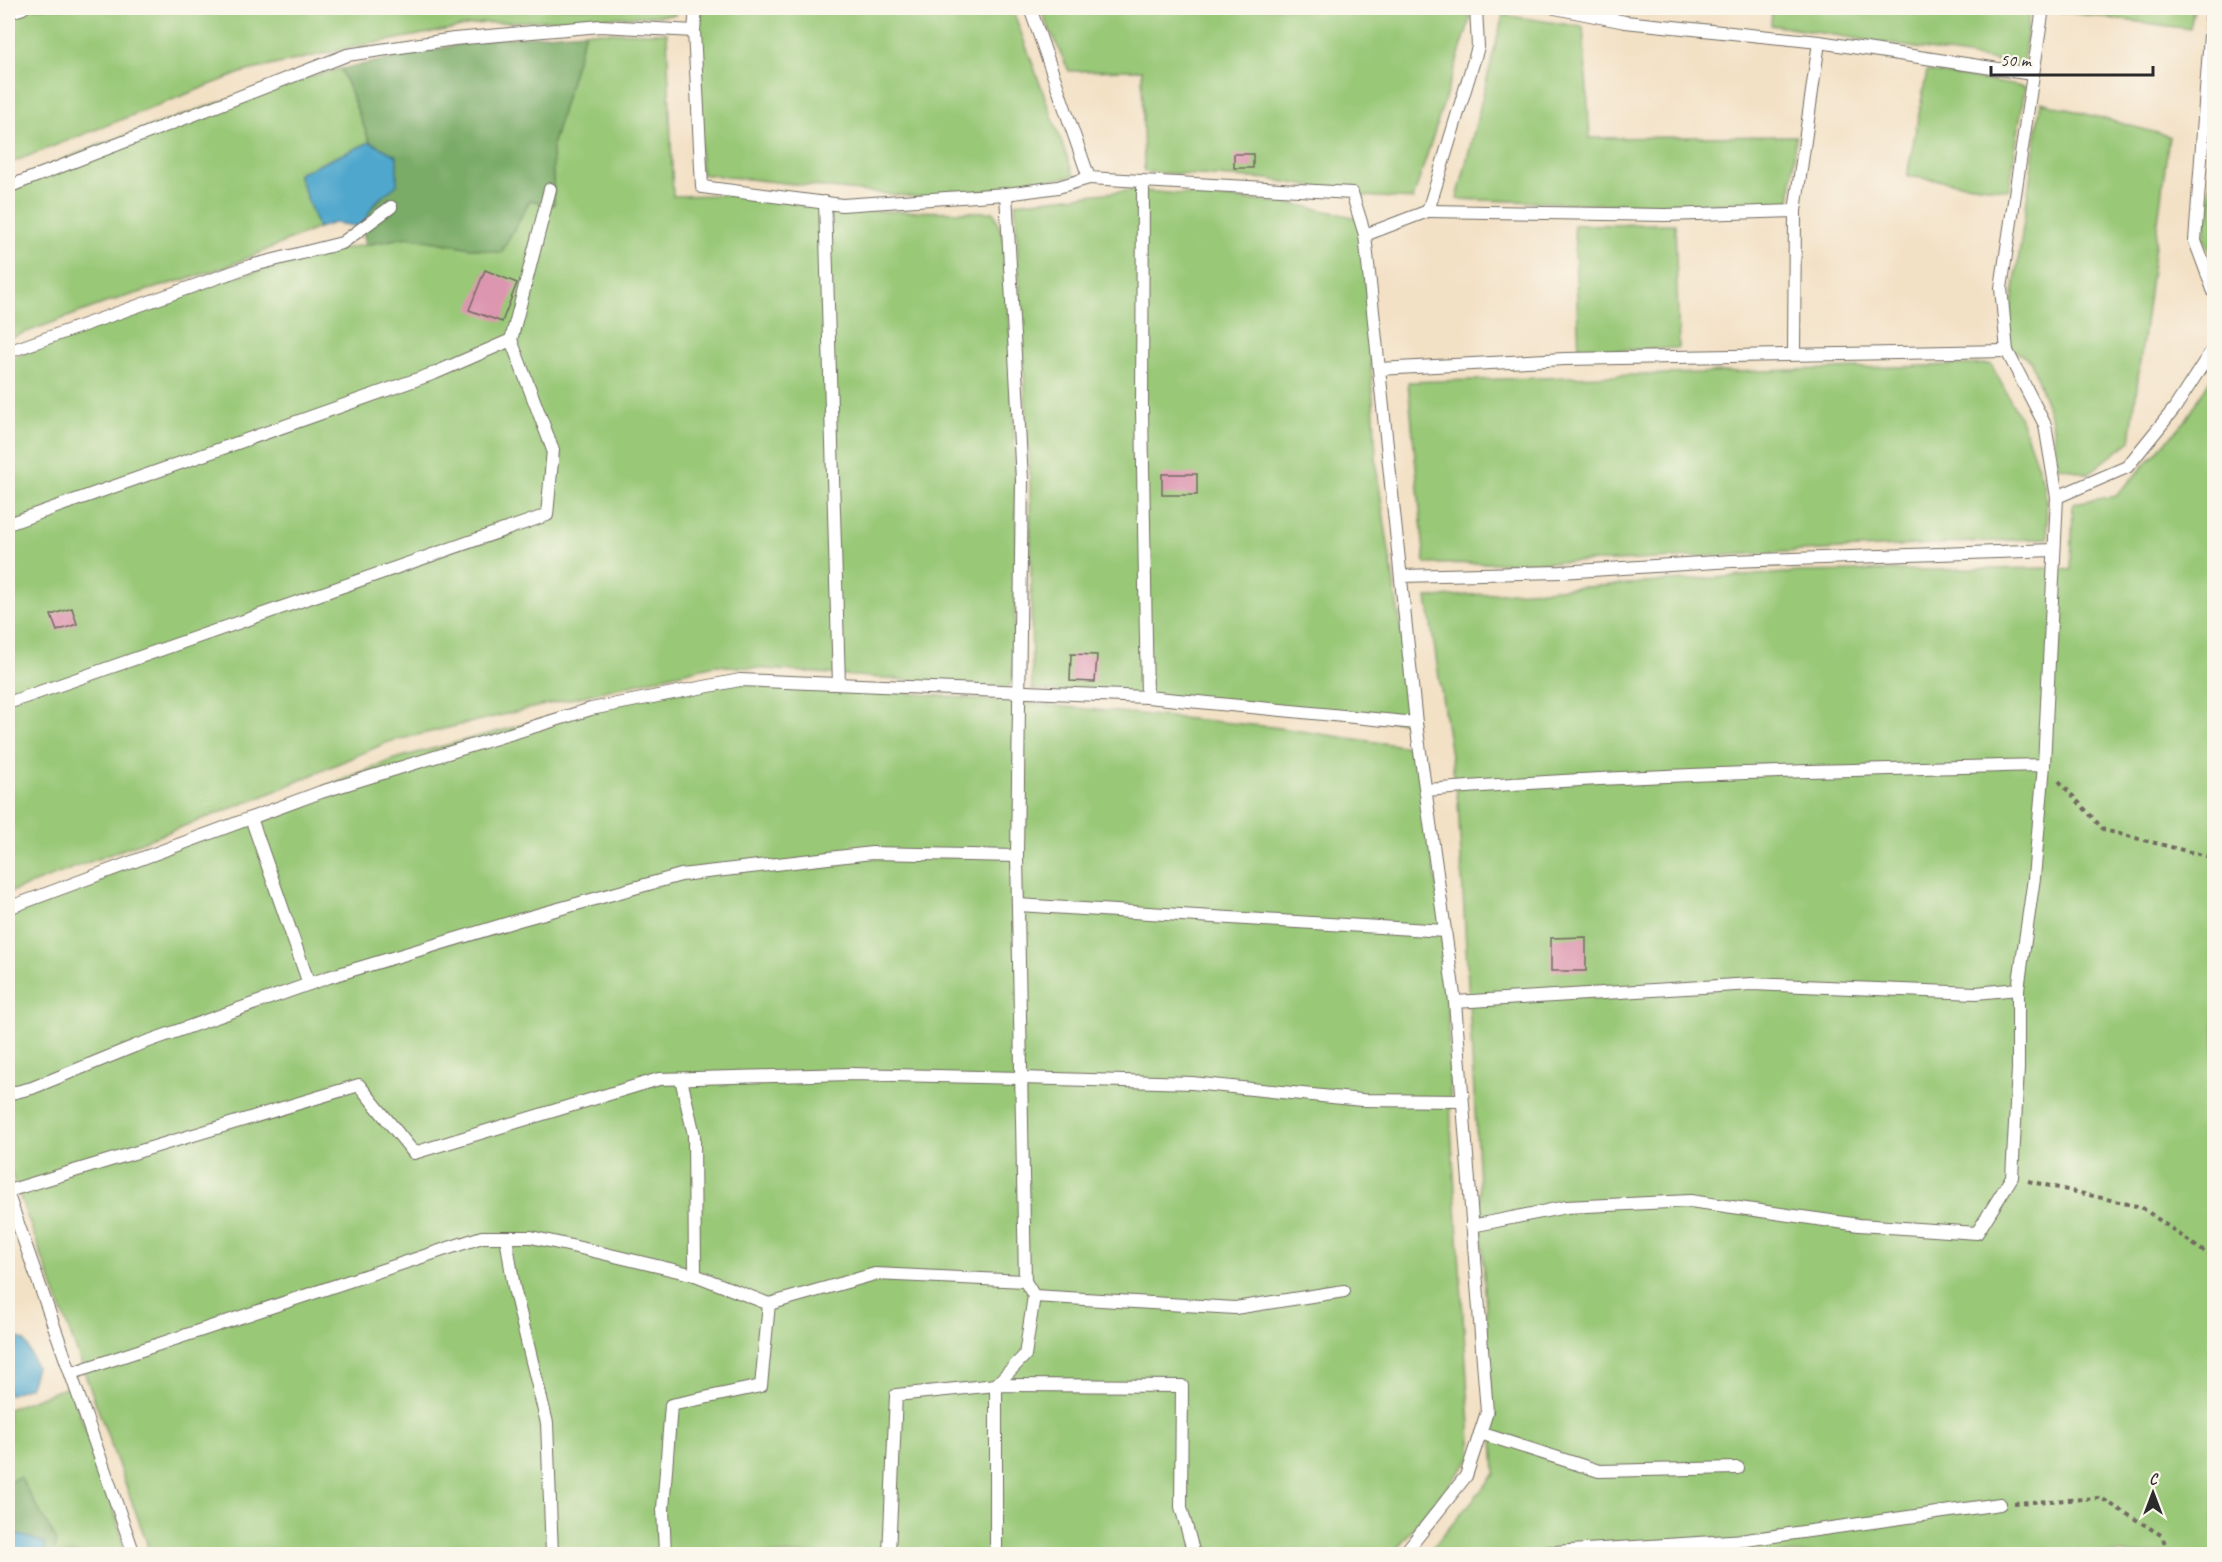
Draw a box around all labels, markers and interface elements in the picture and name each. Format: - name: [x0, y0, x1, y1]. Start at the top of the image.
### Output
- scale bar: [1991, 39, 2153, 77]
- text: 50 m: [2000, 49, 2033, 71]
- north arrow: [2123, 1463, 2183, 1523]
- text: С: [2149, 1469, 2159, 1489]

